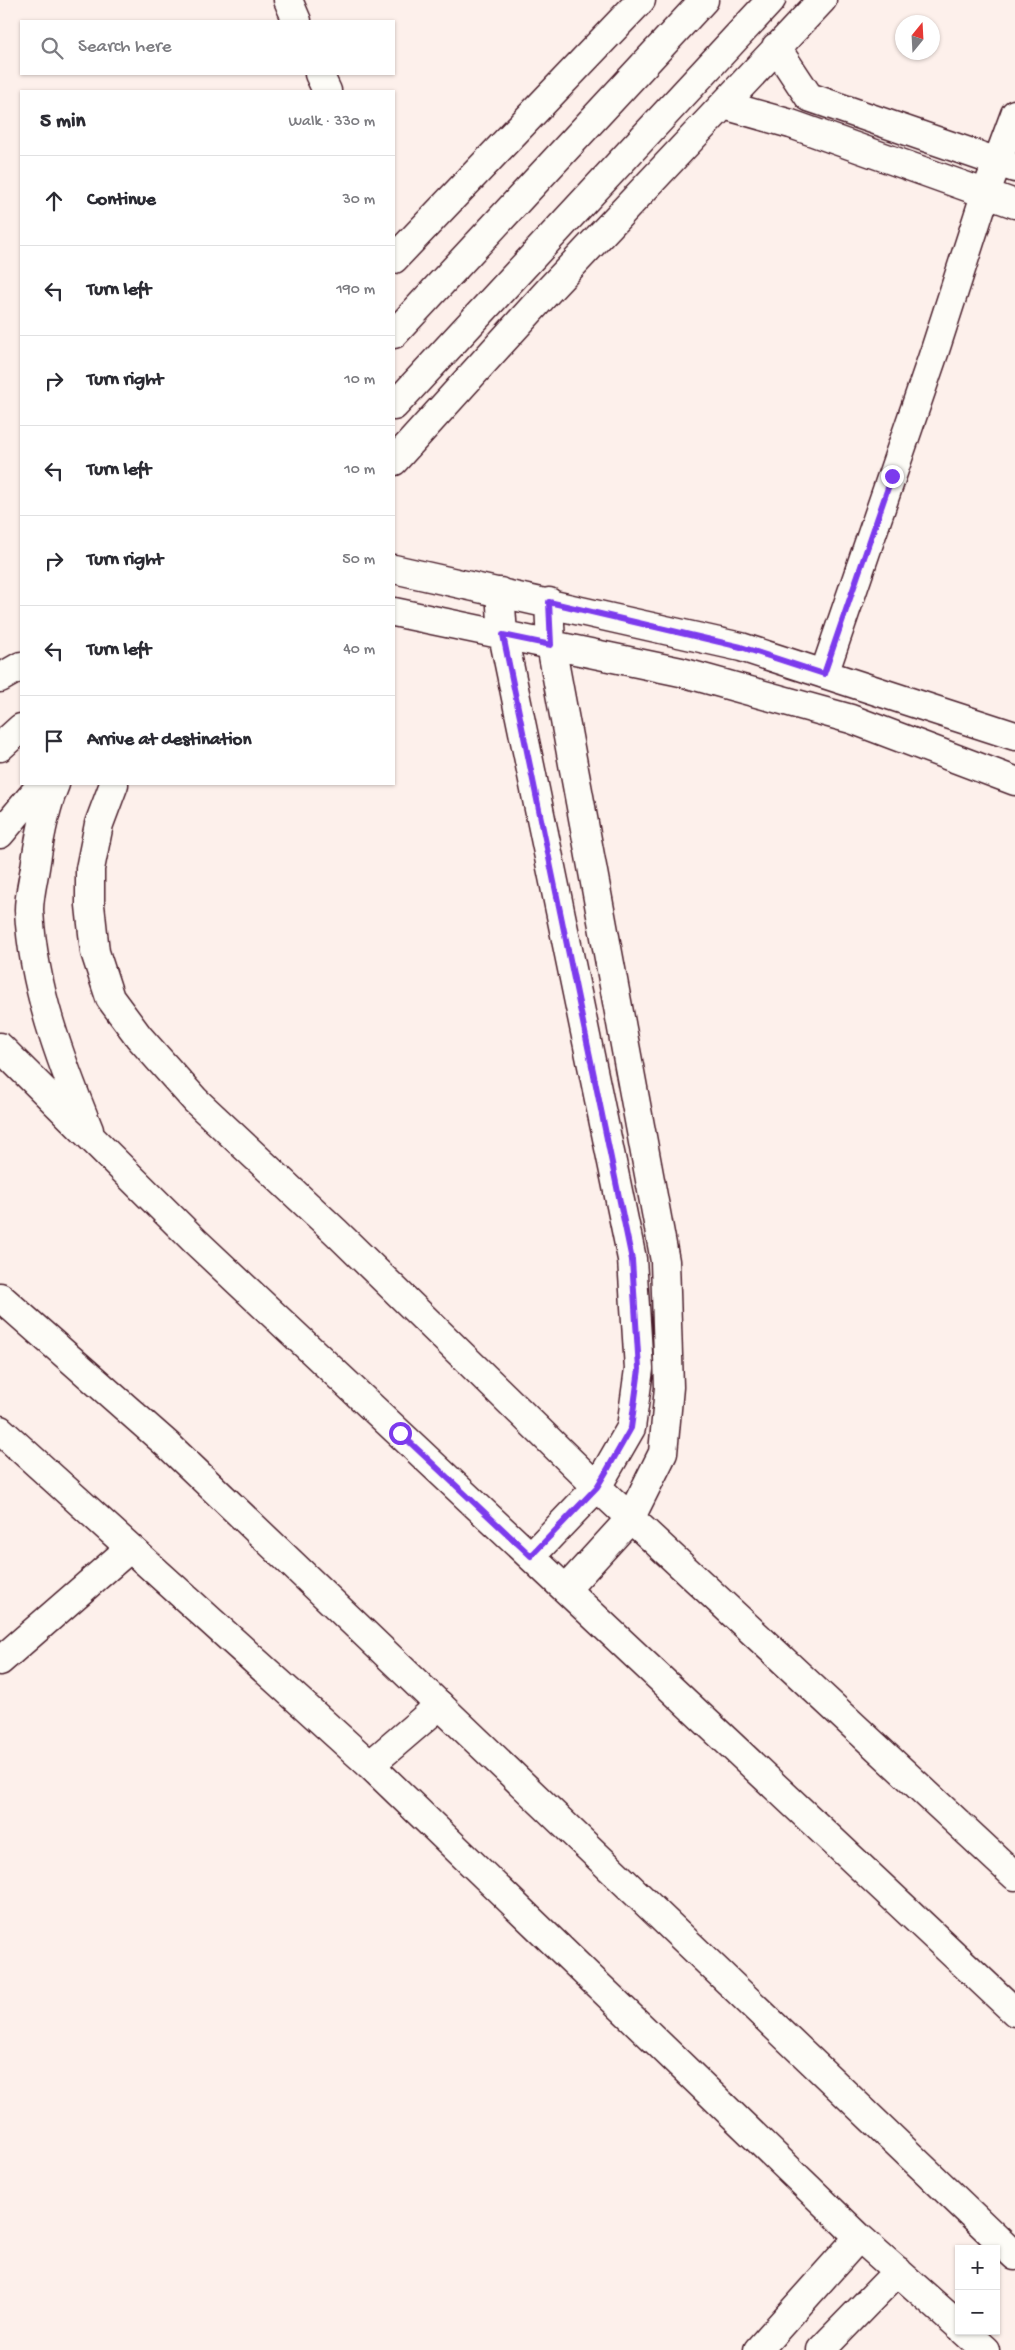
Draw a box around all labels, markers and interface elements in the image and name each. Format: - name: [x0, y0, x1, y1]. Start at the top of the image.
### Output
- north arrow: [895, 15, 940, 60]
- search box: [20, 20, 395, 75]
- icon: search: [38, 34, 66, 62]
- text: Search here: [78, 36, 172, 59]
- text: 5 min: [40, 110, 85, 135]
- text: Walk · 330 m: [288, 113, 375, 132]
- icon: ahead: [40, 187, 68, 215]
- text: Continue: [87, 189, 156, 212]
- text: 30 m: [342, 191, 375, 210]
- icon: left: [40, 277, 68, 305]
- text: Turn left: [87, 279, 151, 302]
- text: 190 m: [336, 281, 375, 300]
- icon: right: [40, 367, 68, 395]
- text: Turn right: [87, 369, 163, 392]
- text: 10 m: [344, 371, 375, 390]
- icon: left: [40, 457, 68, 485]
- text: Turn left: [87, 459, 151, 482]
- text: 10 m: [344, 461, 375, 480]
- route end: [881, 465, 904, 488]
- icon: right: [40, 547, 68, 575]
- text: Turn right: [87, 549, 163, 572]
- text: 50 m: [342, 551, 375, 570]
- icon: left: [40, 637, 68, 665]
- text: Turn left: [87, 639, 151, 662]
- text: 40 m: [343, 641, 375, 660]
- icon: arrive: [40, 727, 68, 755]
- text: Arrive at destination: [87, 729, 251, 752]
- route start: [389, 1422, 412, 1445]
- map controls: [955, 2245, 1000, 2335]
- button: +: [955, 2245, 1000, 2290]
- button: −: [955, 2290, 1000, 2335]

